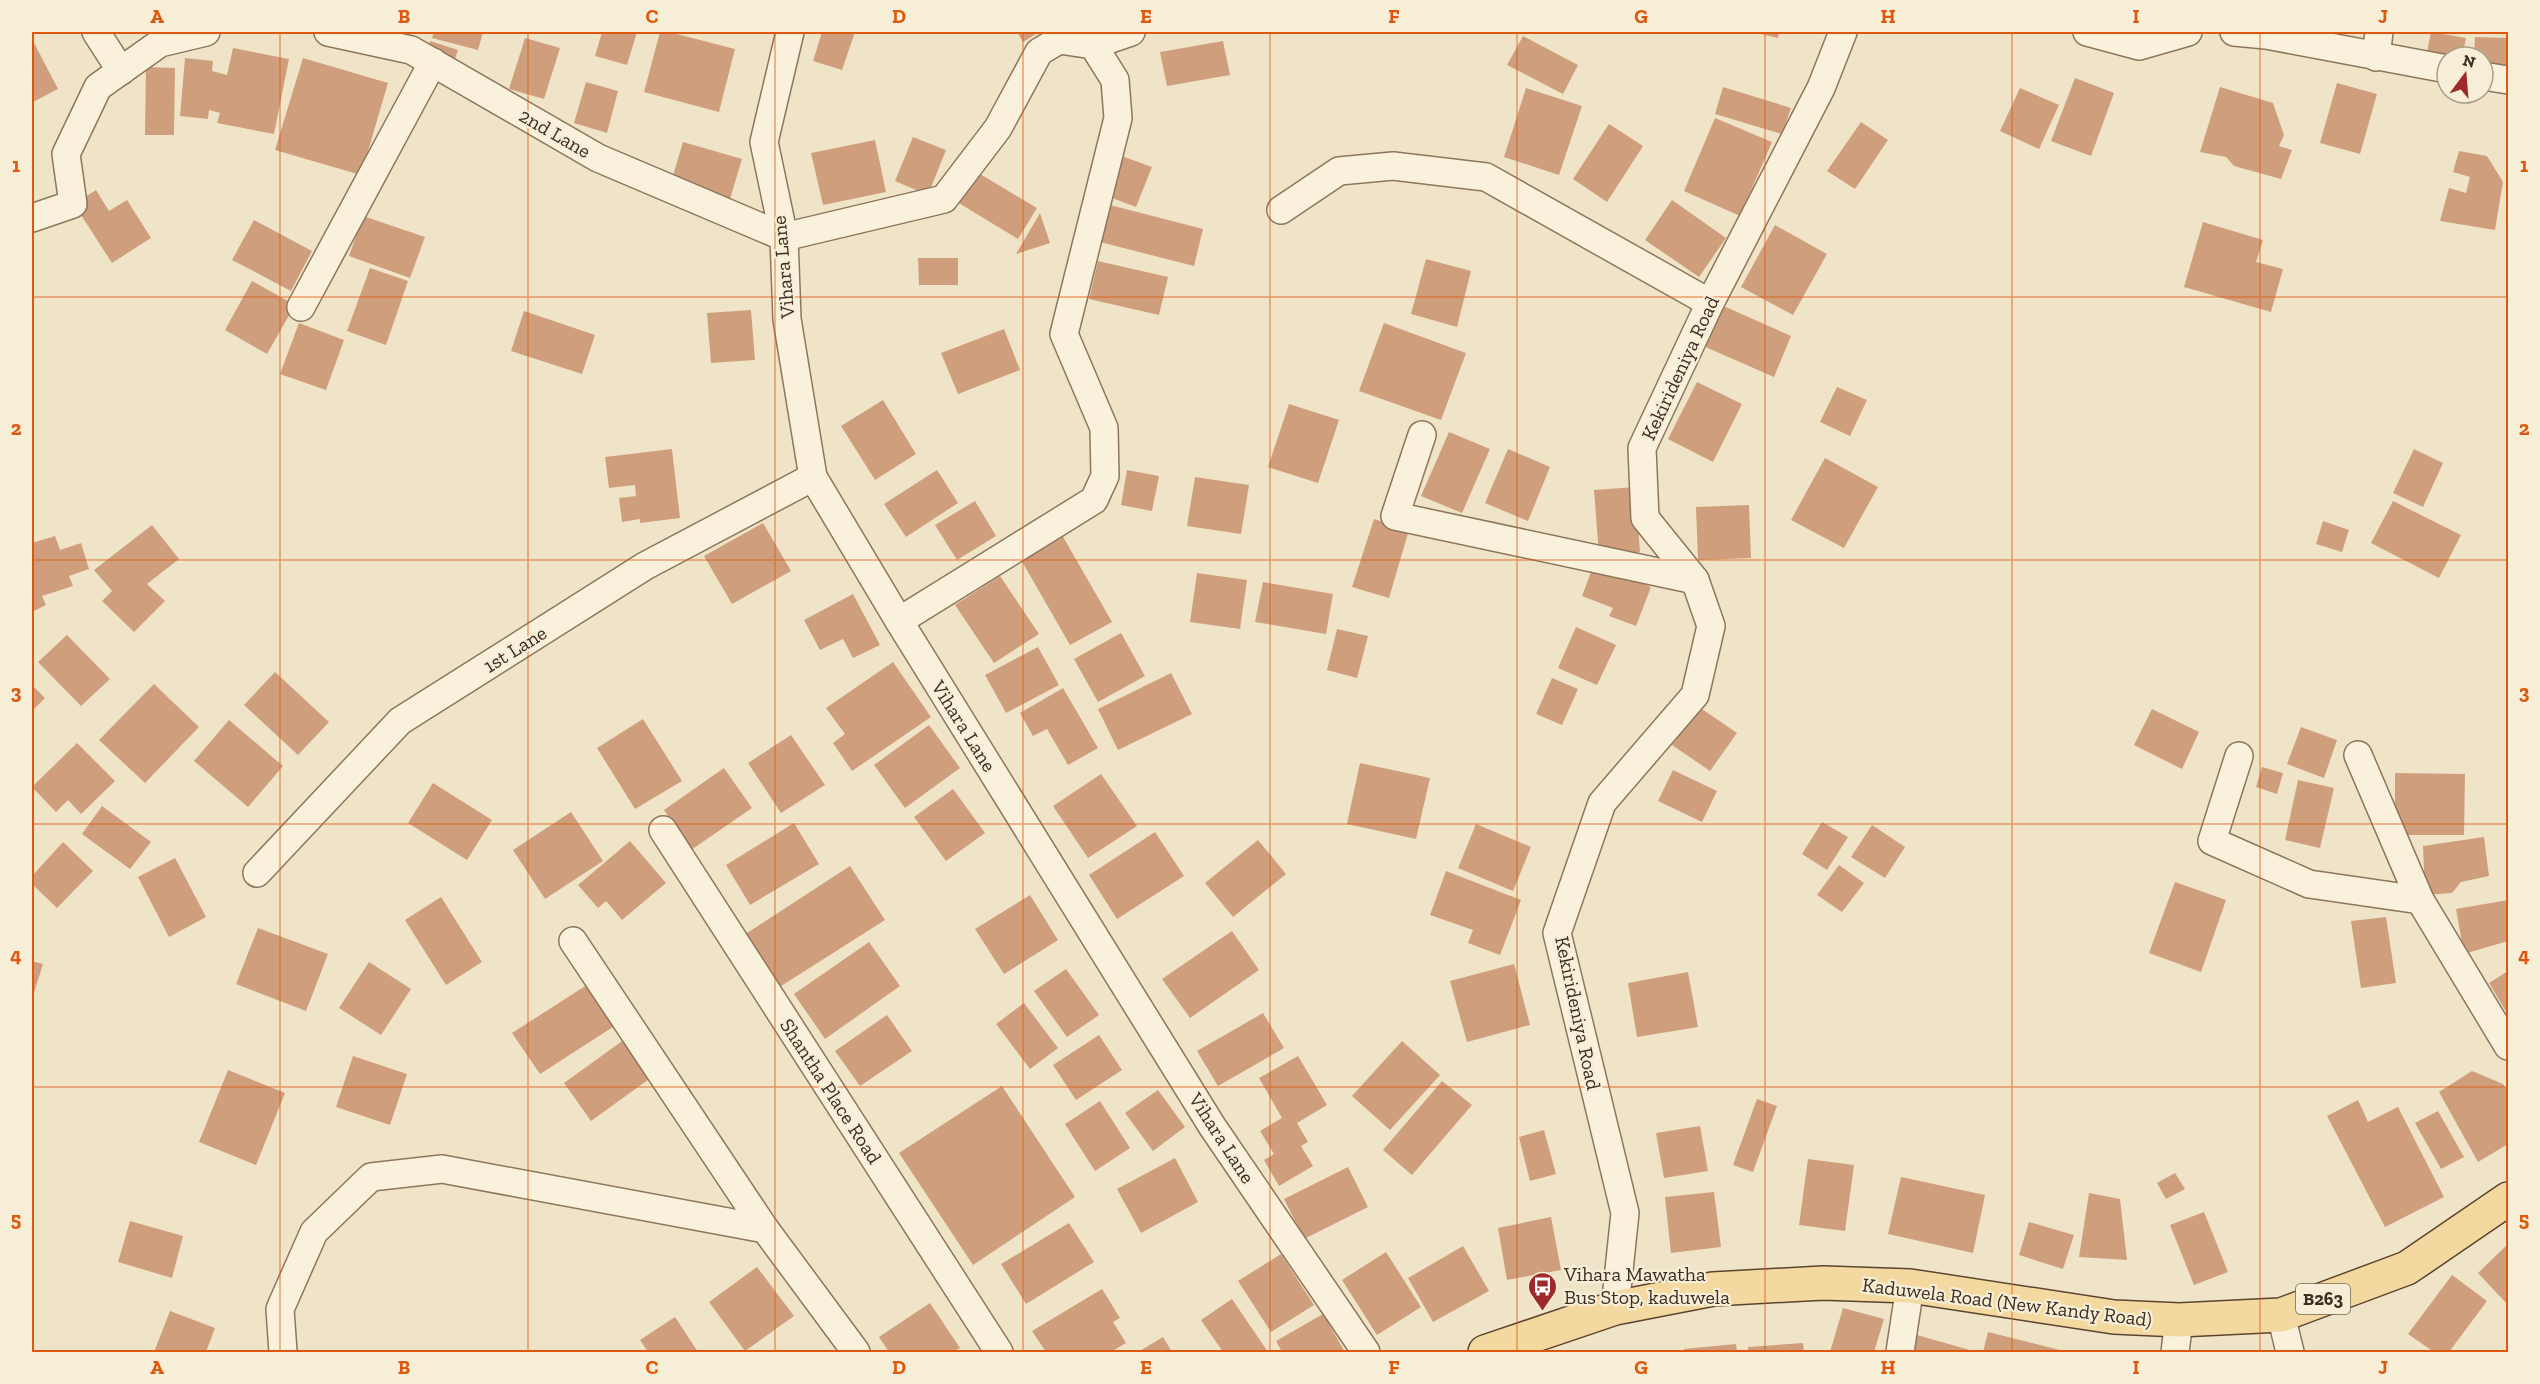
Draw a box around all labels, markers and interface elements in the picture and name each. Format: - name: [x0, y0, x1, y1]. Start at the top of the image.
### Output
- text: A: [150, 4, 164, 28]
- text: B: [398, 4, 410, 28]
- text: C: [646, 4, 659, 28]
- text: D: [892, 4, 906, 28]
- text: E: [1140, 4, 1152, 28]
- text: F: [1388, 4, 1400, 28]
- text: G: [1634, 4, 1648, 28]
- text: H: [1880, 4, 1896, 28]
- text: I: [2132, 4, 2140, 28]
- text: J: [2378, 4, 2388, 28]
- north arrow: [2435, 45, 2495, 105]
- text: N: [2461, 50, 2477, 72]
- street label: 2nd Lane: [515, 103, 595, 163]
- text: 1: [12, 153, 20, 177]
- text: 1: [2520, 153, 2528, 177]
- street label: Vihara Lane: [767, 215, 800, 320]
- street label: Kekirideniya Road: [1636, 292, 1724, 444]
- text: 2: [11, 416, 22, 440]
- text: 2: [2519, 416, 2530, 440]
- street label: 1st Lane: [479, 620, 551, 678]
- street label: Vihara Lane: [926, 675, 1001, 776]
- text: 3: [11, 680, 22, 704]
- text: 3: [2519, 680, 2530, 704]
- street label: Kekirideniya Road: [1550, 934, 1606, 1092]
- text: 4: [10, 943, 22, 967]
- text: 4: [2518, 943, 2530, 967]
- street label: Shantha Place Road: [775, 1014, 887, 1168]
- street label: Vihara Lane: [1183, 1087, 1260, 1188]
- text: 5: [11, 1207, 21, 1231]
- text: 5: [2519, 1207, 2529, 1231]
- place label: Vihara Mawatha Bus Stop, kaduwela: [1563, 1262, 1730, 1309]
- bus stop icon: Vihara Mawatha Bus Stop, kaduwela: [1527, 1270, 1559, 1312]
- street label: Kaduwela Road (New Kandy Road): [1861, 1272, 2153, 1332]
- road number: B263: [2296, 1284, 2350, 1314]
- text: A: [150, 1355, 164, 1379]
- text: B: [398, 1355, 410, 1379]
- text: C: [646, 1355, 659, 1379]
- text: D: [892, 1355, 906, 1379]
- text: E: [1140, 1355, 1152, 1379]
- text: F: [1388, 1355, 1400, 1379]
- text: G: [1634, 1355, 1648, 1379]
- text: H: [1880, 1355, 1896, 1379]
- text: I: [2132, 1355, 2140, 1379]
- text: J: [2378, 1355, 2388, 1379]

